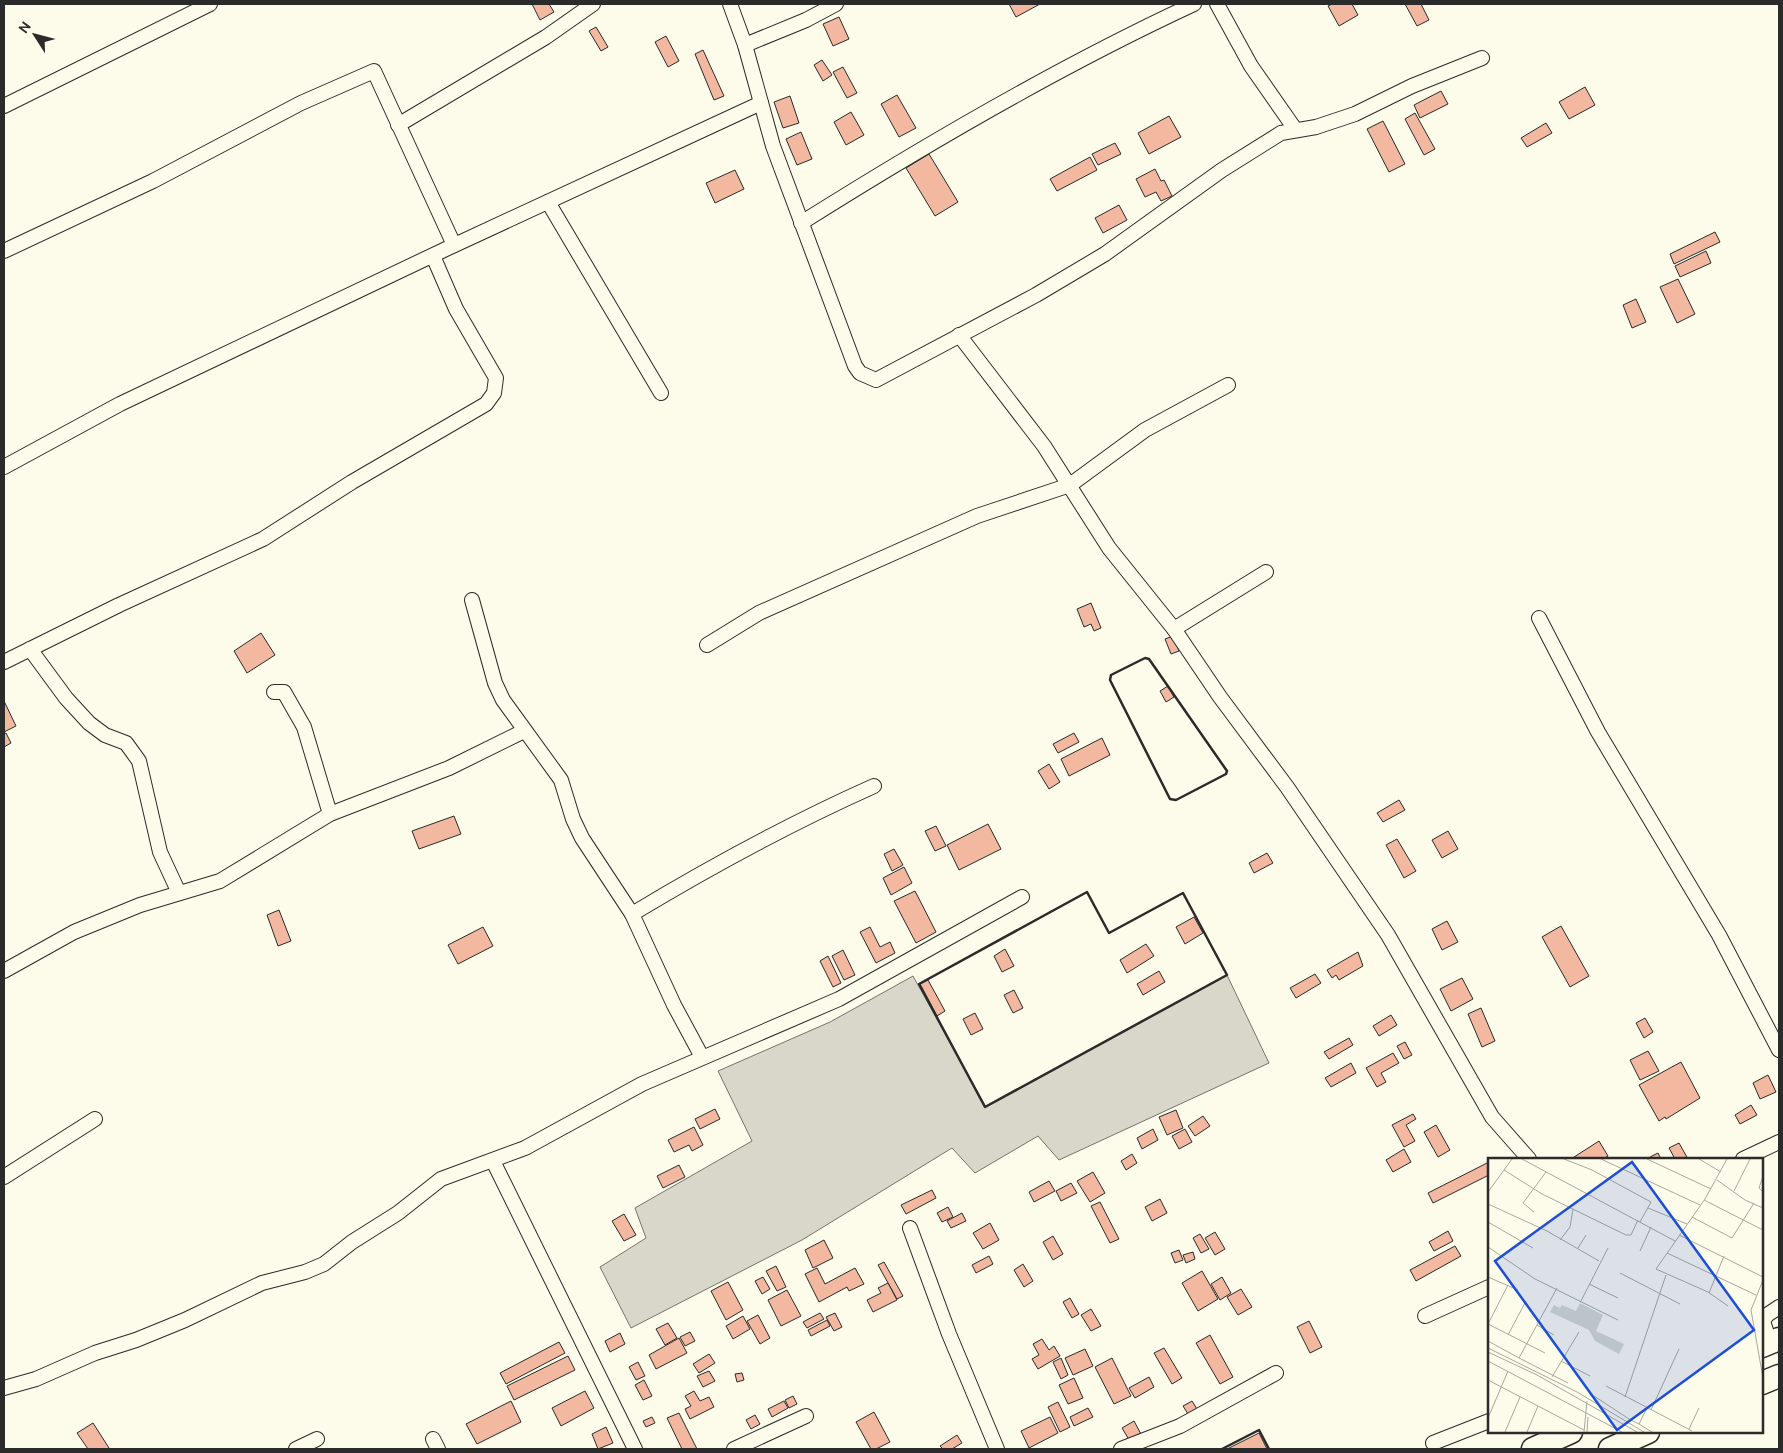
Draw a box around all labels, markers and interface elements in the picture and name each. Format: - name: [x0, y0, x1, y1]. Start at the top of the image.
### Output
- north arrow: [10, 10, 60, 60]
- text: N: [15, 18, 34, 36]
- inset map: [1488, 1158, 1763, 1433]

